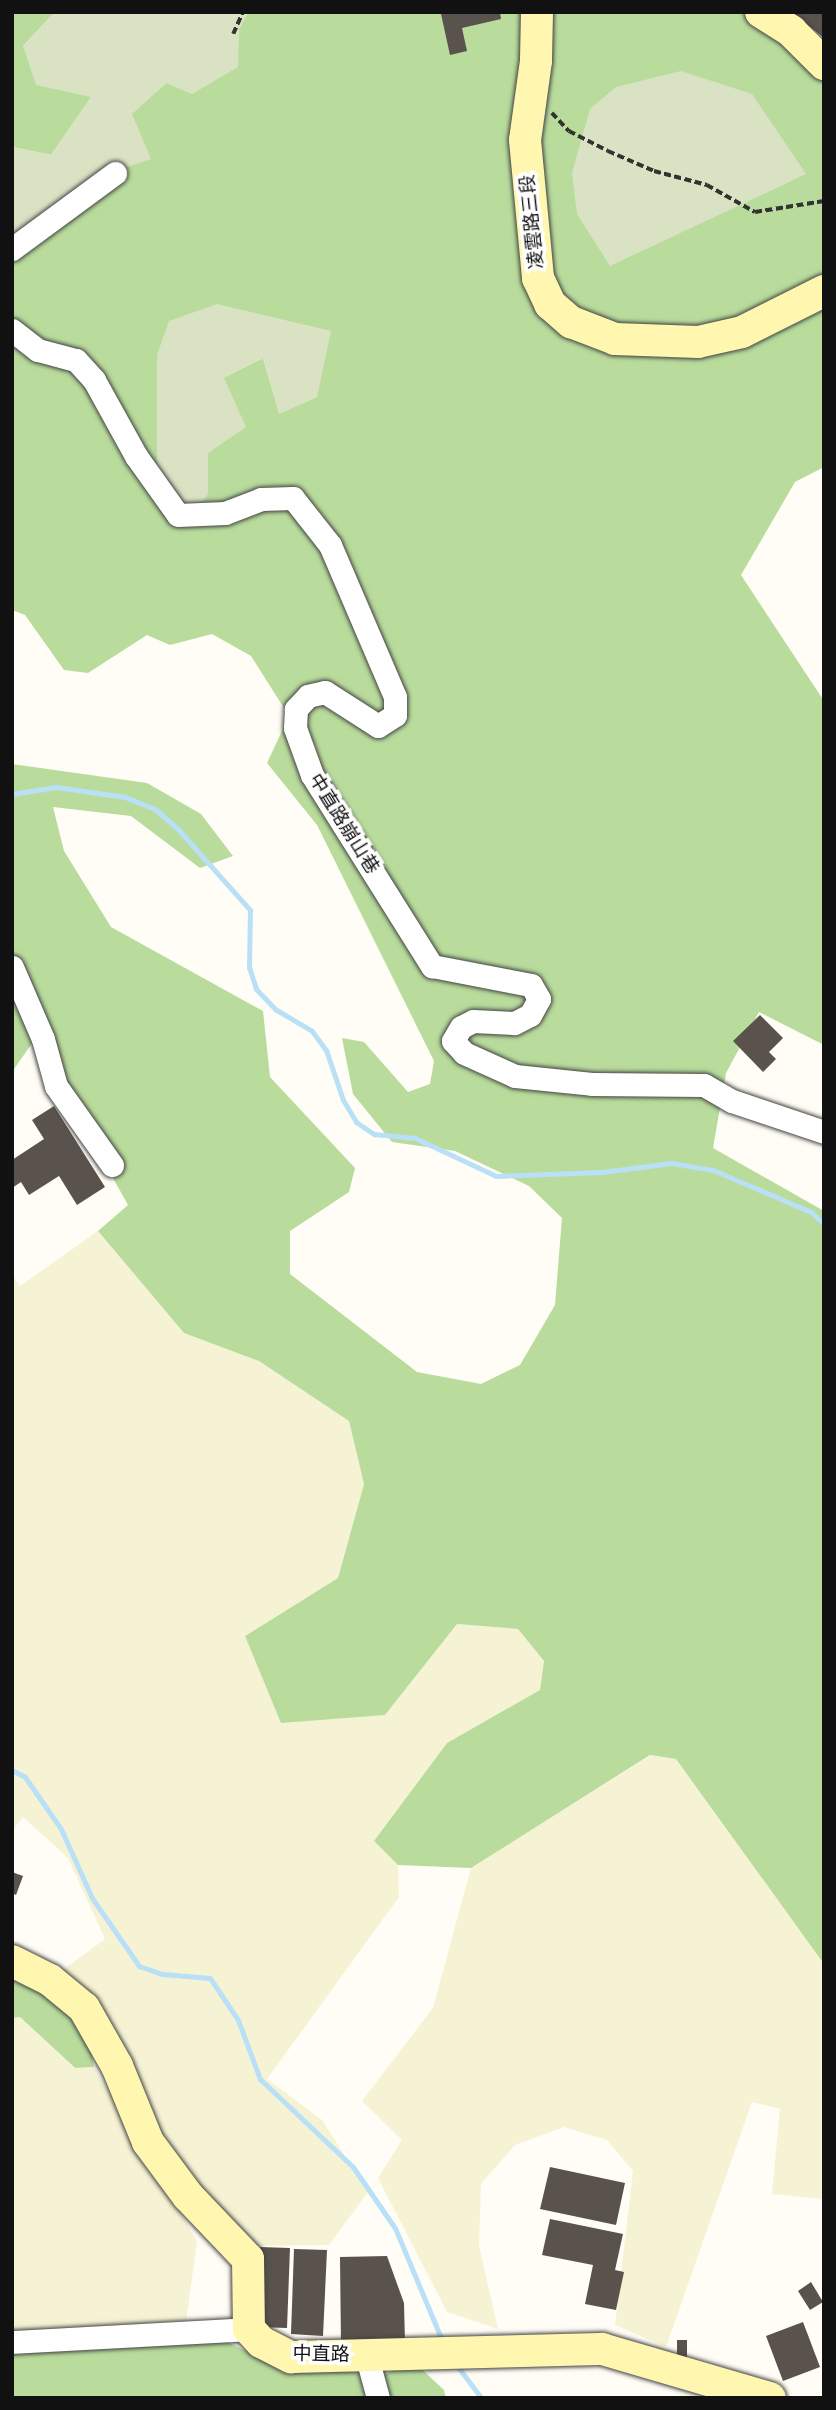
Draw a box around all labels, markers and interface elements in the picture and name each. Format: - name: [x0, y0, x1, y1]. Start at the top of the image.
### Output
- street label: 凌雲路三段: [516, 174, 548, 270]
- street label: 中直路崩山巷: [304, 770, 384, 878]
- street label: 中直路: [292, 2342, 350, 2366]

